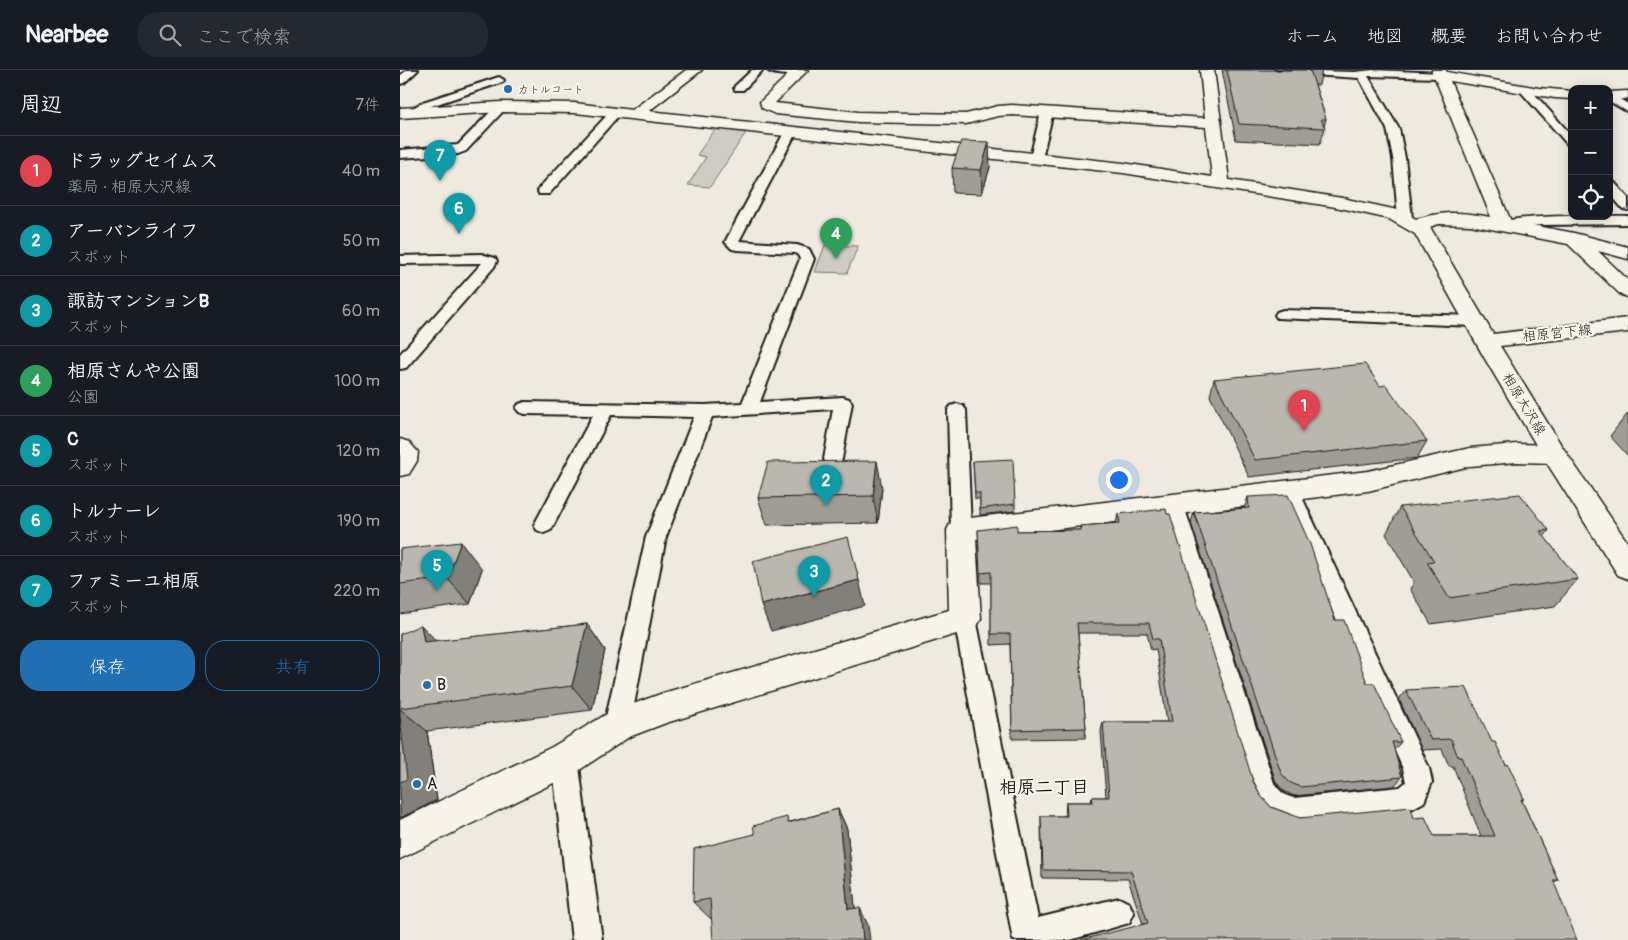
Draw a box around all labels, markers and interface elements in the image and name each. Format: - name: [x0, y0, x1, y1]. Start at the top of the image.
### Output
- search box: [138, 12, 488, 57]
- text: Nearbee: [25, 20, 108, 49]
- icon: search: [156, 21, 184, 49]
- text: ここで検索: [196, 25, 291, 49]
- text: ホーム: [1286, 25, 1339, 48]
- text: 地図: [1367, 25, 1403, 48]
- text: 概要: [1431, 25, 1467, 48]
- text: お問い合わせ: [1495, 25, 1603, 48]
- marker: カトルコート: [502, 83, 514, 95]
- place label: カトルコート: [518, 83, 584, 96]
- map controls: [1568, 85, 1613, 220]
- button: +: [1568, 85, 1613, 130]
- text: 周辺: [20, 91, 62, 118]
- text: 7件: [356, 95, 380, 115]
- button: −: [1568, 130, 1613, 175]
- pin: 7: [424, 140, 456, 181]
- text: ドラッグセイムス: [67, 149, 218, 173]
- text: 1: [33, 161, 39, 181]
- text: 40 m: [342, 161, 380, 181]
- button: locate: [1568, 175, 1613, 220]
- text: 薬局 · 相原大沢線: [67, 177, 191, 197]
- pin: 6: [443, 193, 475, 234]
- pin: 4: [820, 218, 852, 259]
- text: アーバンライフ: [67, 219, 199, 243]
- text: 2: [32, 231, 40, 251]
- text: 50 m: [343, 231, 380, 251]
- text: スポット: [67, 247, 131, 267]
- text: 諏訪マンションB: [67, 289, 209, 313]
- text: 3: [32, 301, 40, 321]
- text: 60 m: [342, 301, 380, 321]
- text: スポット: [67, 317, 131, 337]
- street label: 相原宮下線: [1521, 321, 1593, 345]
- text: 相原さんや公園: [67, 359, 200, 383]
- street label: 相原大沢線: [1499, 370, 1549, 438]
- text: 4: [31, 371, 41, 391]
- text: 100 m: [334, 371, 380, 391]
- text: 公園: [67, 387, 99, 407]
- pin: 1: [1288, 390, 1320, 431]
- text: C: [67, 427, 79, 451]
- text: 5: [32, 441, 40, 461]
- text: 120 m: [336, 441, 380, 461]
- text: スポット: [67, 455, 131, 475]
- pin: 2: [810, 465, 842, 506]
- your location: [1106, 467, 1132, 493]
- text: トルナーレ: [67, 499, 161, 523]
- text: 6: [31, 511, 41, 531]
- text: 190 m: [337, 511, 380, 531]
- text: スポット: [67, 527, 131, 547]
- pin: 5: [421, 550, 453, 591]
- pin: 3: [798, 556, 830, 597]
- text: ファミーユ相原: [67, 569, 200, 593]
- text: 7: [32, 581, 40, 601]
- text: 220 m: [334, 581, 380, 601]
- text: スポット: [67, 597, 131, 617]
- button: 保存: [20, 640, 195, 691]
- button: 共有: [205, 640, 380, 691]
- place label: B: [437, 675, 446, 695]
- marker: B: [421, 679, 433, 691]
- place label: A: [427, 774, 437, 794]
- district label: 相原二丁目: [999, 776, 1089, 799]
- marker: A: [411, 778, 423, 790]

